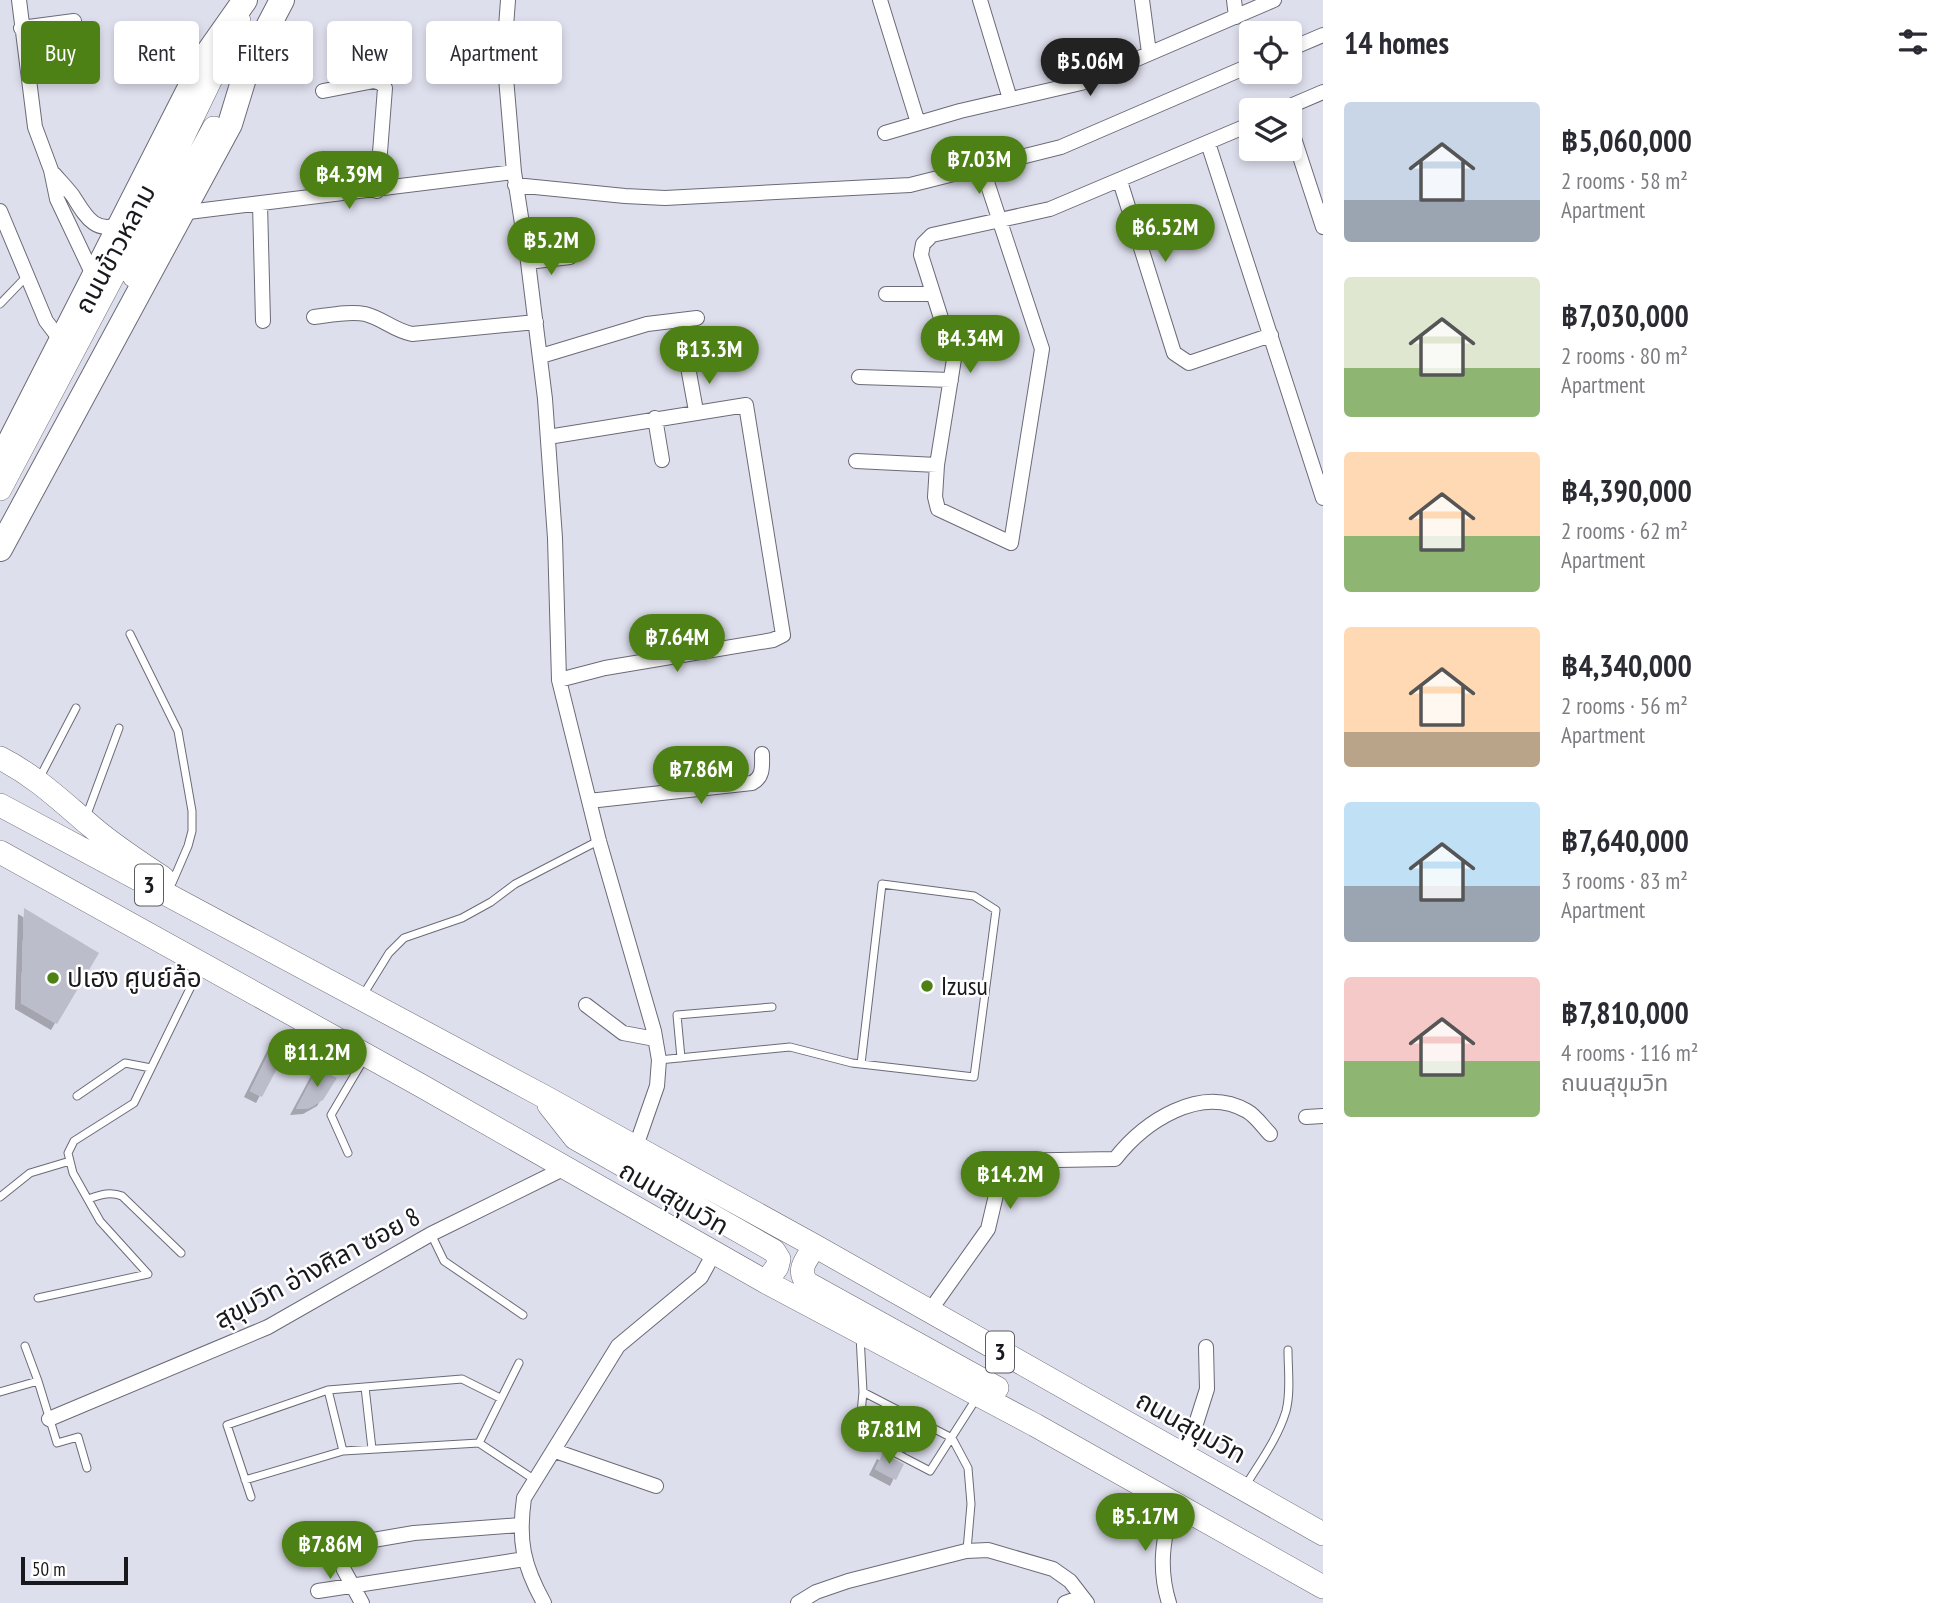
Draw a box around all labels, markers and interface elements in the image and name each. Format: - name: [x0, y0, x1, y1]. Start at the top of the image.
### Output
- chip: Buy: [21, 21, 100, 84]
- chip: Rent: [114, 21, 199, 84]
- chip: Filters: [213, 21, 313, 84]
- chip: New: [327, 21, 412, 84]
- chip: Apartment: [426, 21, 562, 84]
- map controls: [1239, 21, 1302, 161]
- button: locate: [1239, 21, 1302, 84]
- text: 14 homes: [1344, 23, 1449, 62]
- icon: filters: [1894, 23, 1932, 61]
- pin: ฿5.06M: [1033, 38, 1147, 98]
- text: ฿5.06M: [1057, 46, 1123, 75]
- button: layers: [1239, 98, 1302, 161]
- text: ฿5,060,000: [1561, 121, 1692, 160]
- icon: home: [1400, 130, 1484, 214]
- pin: ฿7.03M: [922, 136, 1036, 196]
- text: ฿7.03M: [947, 144, 1011, 173]
- pin: ฿4.39M: [292, 152, 406, 211]
- text: ฿4.39M: [316, 159, 382, 188]
- text: 2 rooms · 58 m²: [1561, 166, 1688, 195]
- street label: ถนนข้าวหลาม: [67, 178, 162, 319]
- text: Apartment: [1561, 195, 1645, 224]
- pin: ฿6.52M: [1108, 204, 1222, 264]
- text: ฿6.52M: [1132, 212, 1198, 241]
- pin: ฿5.2M: [502, 218, 600, 277]
- text: ฿5.2M: [523, 225, 579, 254]
- text: ฿7,030,000: [1561, 296, 1689, 335]
- icon: home: [1400, 305, 1484, 389]
- pin: ฿4.34M: [913, 316, 1027, 375]
- text: ฿4.34M: [937, 323, 1003, 352]
- pin: ฿13.3M: [652, 326, 766, 386]
- text: ฿13.3M: [676, 334, 742, 363]
- text: 2 rooms · 80 m²: [1561, 341, 1688, 370]
- text: Apartment: [1561, 370, 1645, 399]
- text: ฿4,390,000: [1561, 471, 1692, 510]
- icon: home: [1400, 480, 1484, 564]
- text: 2 rooms · 62 m²: [1561, 516, 1688, 545]
- text: Apartment: [1561, 545, 1645, 574]
- pin: ฿7.64M: [620, 614, 734, 674]
- text: ฿7.64M: [645, 622, 709, 651]
- text: ฿4,340,000: [1561, 646, 1692, 685]
- icon: home: [1400, 655, 1484, 739]
- text: 2 rooms · 56 m²: [1561, 691, 1688, 720]
- text: Apartment: [1561, 720, 1645, 749]
- pin: ฿7.86M: [644, 746, 758, 806]
- text: ฿7.86M: [669, 754, 733, 783]
- text: ฿7,640,000: [1561, 821, 1689, 860]
- icon: home: [1400, 830, 1484, 914]
- road number: 3: [135, 864, 163, 906]
- text: 3 rooms · 83 m²: [1561, 866, 1688, 895]
- text: Apartment: [1561, 895, 1645, 924]
- place label: ปเฮง ศูนย์ล้อ: [67, 961, 202, 994]
- place label: Izusu: [941, 969, 988, 1002]
- marker: ปเฮง ศูนย์ล้อ: [45, 970, 61, 986]
- marker: Izusu: [919, 978, 935, 994]
- text: ฿7,810,000: [1561, 993, 1689, 1032]
- icon: home: [1400, 1005, 1484, 1089]
- pin: ฿11.2M: [260, 1030, 374, 1089]
- text: ฿11.2M: [284, 1037, 350, 1066]
- text: 4 rooms · 116 m²: [1561, 1038, 1698, 1067]
- text: ถนนสุขุมวิท: [1561, 1068, 1668, 1097]
- pin: ฿14.2M: [953, 1152, 1067, 1211]
- street label: ถนนสุขุมวิท: [614, 1153, 735, 1242]
- text: ฿14.2M: [977, 1159, 1043, 1188]
- street label: สุขุมวิท อ่างศิลา ซอย 8: [208, 1199, 425, 1336]
- road number: 3: [986, 1332, 1014, 1372]
- street label: ถนนสุขุมวิท: [1130, 1383, 1252, 1470]
- pin: ฿7.81M: [832, 1406, 946, 1466]
- text: ฿7.81M: [857, 1414, 921, 1443]
- pin: ฿5.17M: [1088, 1494, 1202, 1553]
- text: ฿5.17M: [1112, 1501, 1178, 1530]
- pin: ฿7.86M: [273, 1522, 387, 1581]
- text: ฿7.86M: [298, 1529, 362, 1558]
- scale bar: [21, 1554, 128, 1586]
- text: 50 m: [32, 1557, 66, 1581]

